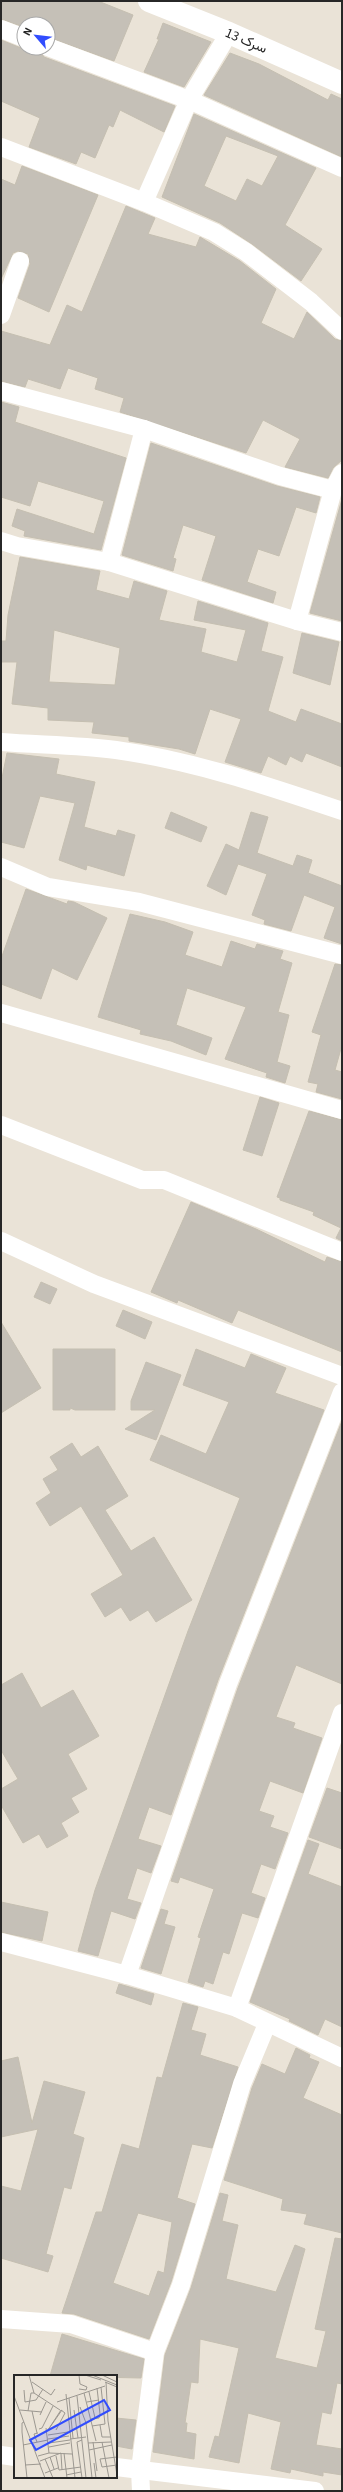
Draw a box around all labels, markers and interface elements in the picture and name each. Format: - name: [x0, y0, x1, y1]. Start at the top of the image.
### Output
- north arrow: [16, 16, 56, 56]
- street label: سرک 13: [222, 23, 270, 59]
- text: N: [19, 25, 36, 38]
- inset map: [14, 2375, 117, 2478]

